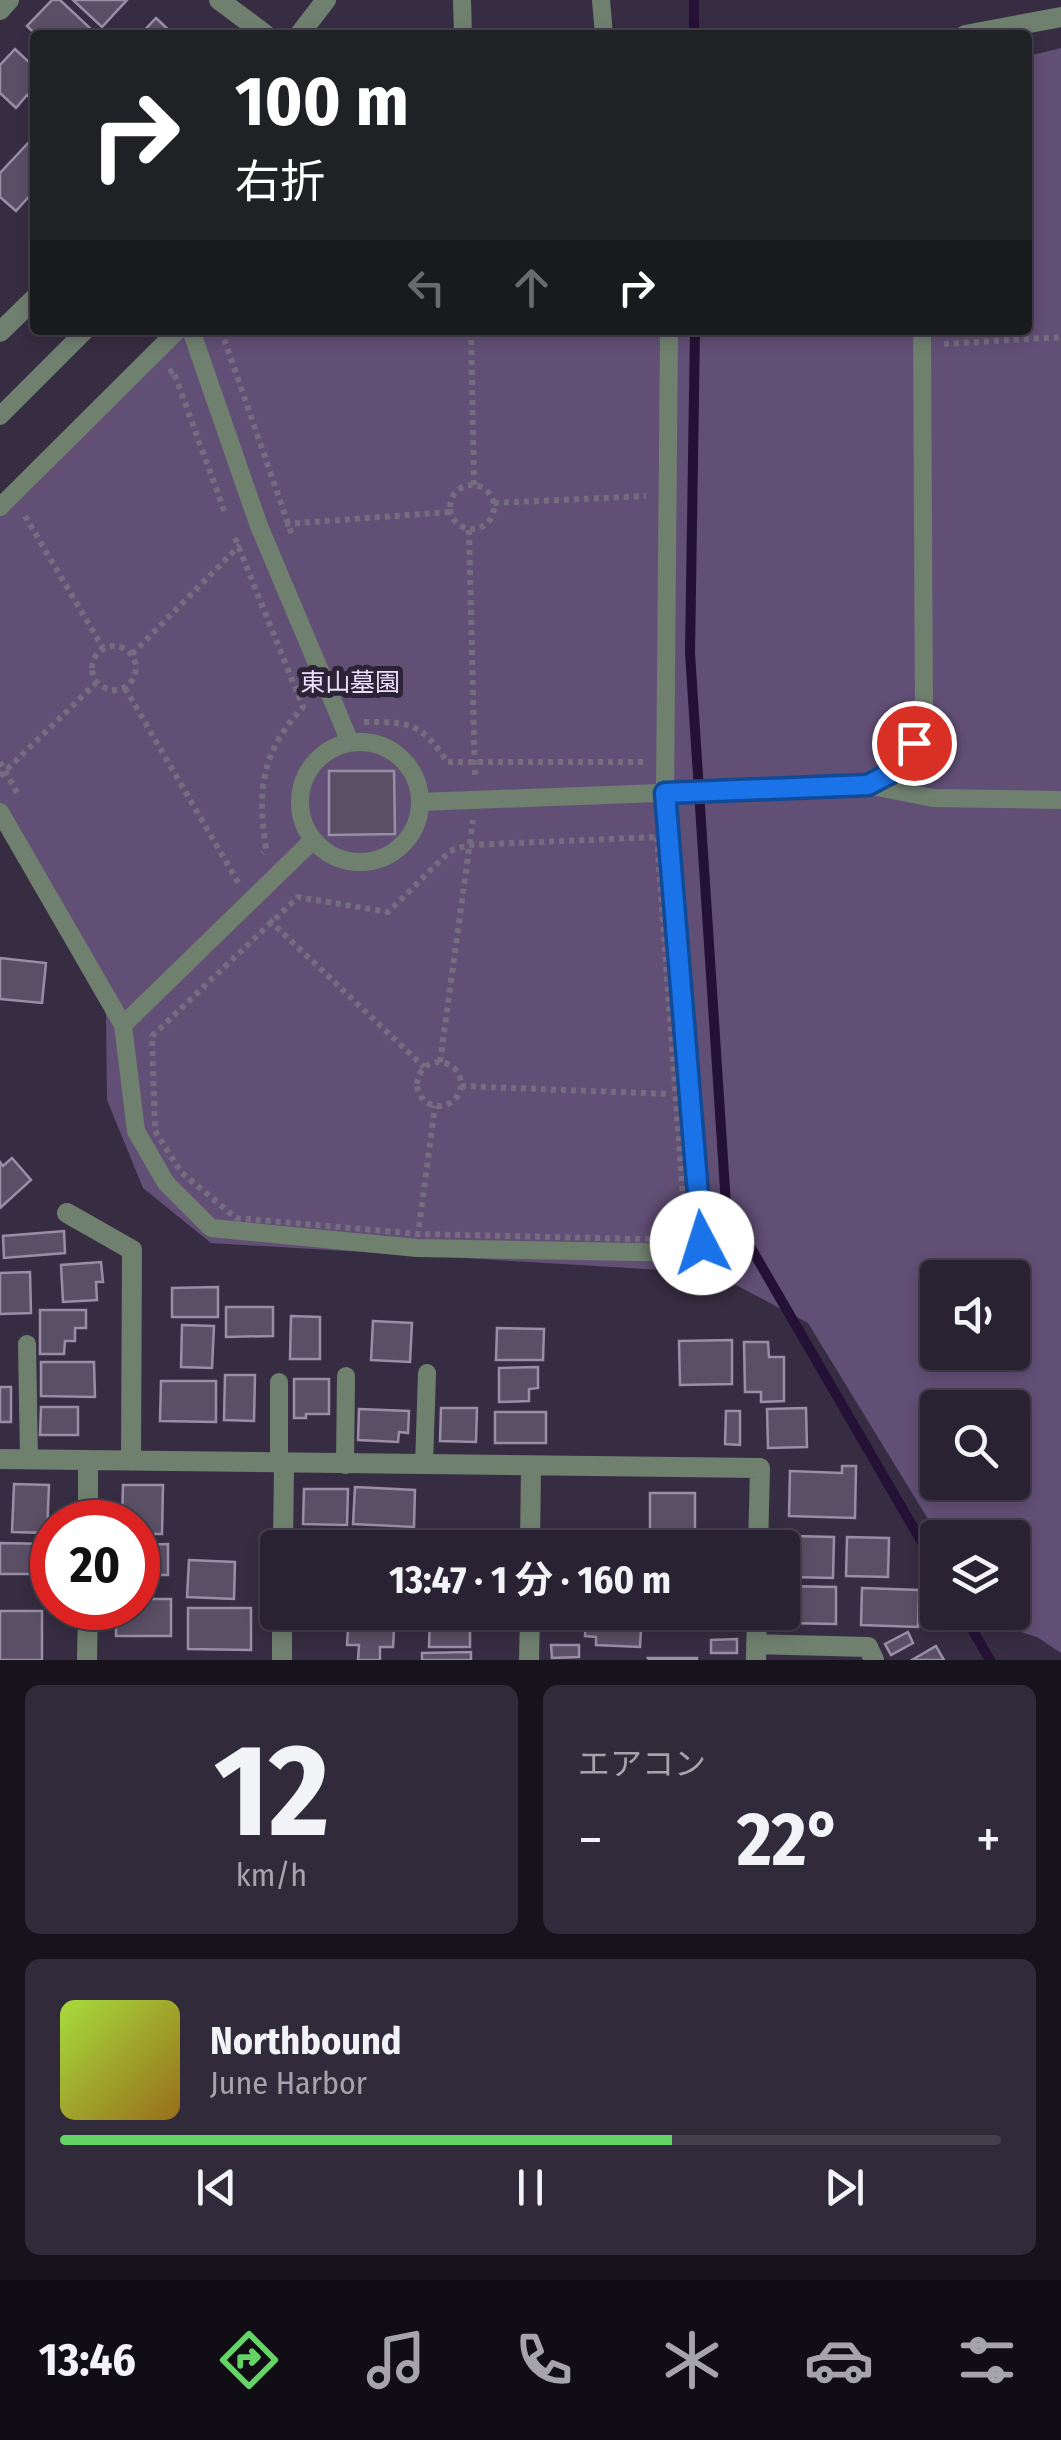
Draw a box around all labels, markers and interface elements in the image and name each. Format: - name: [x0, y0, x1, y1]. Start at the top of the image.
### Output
- text: 100 m: [235, 60, 409, 144]
- icon: right: [70, 70, 200, 200]
- text: 右折: [235, 155, 325, 209]
- icon: left: [399, 260, 454, 315]
- icon: ahead: [504, 260, 559, 315]
- icon: right: [609, 260, 664, 315]
- park label: 東山墓園: [300, 668, 400, 698]
- pin: [872, 701, 957, 786]
- icon: arrive: [887, 716, 942, 771]
- position arrow: [650, 1191, 754, 1295]
- map controls: [920, 1260, 1030, 1630]
- button: sound: [920, 1260, 1030, 1370]
- button: search: [920, 1390, 1030, 1500]
- speed limit sign: 20: [30, 1500, 160, 1630]
- button: layers: [920, 1520, 1030, 1630]
- text: 13:47 · 1 分 · 160 m: [389, 1557, 671, 1603]
- text: 12: [214, 1713, 329, 1869]
- text: エアコン: [578, 1745, 706, 1783]
- text: 22°: [737, 1795, 842, 1885]
- text: −: [578, 1807, 603, 1873]
- text: +: [976, 1807, 1001, 1873]
- text: km/h: [236, 1856, 307, 1894]
- text: Northbound: [210, 2018, 402, 2064]
- text: June Harbor: [210, 2064, 367, 2102]
- icon: previous: [189, 2160, 244, 2215]
- icon: pause: [503, 2160, 558, 2215]
- icon: next: [817, 2160, 872, 2215]
- icon: directions: [214, 2325, 284, 2395]
- icon: music: [361, 2325, 431, 2395]
- icon: phone: [509, 2325, 579, 2395]
- icon: climate: [657, 2325, 727, 2395]
- icon: car: [804, 2325, 874, 2395]
- icon: filters: [952, 2325, 1022, 2395]
- text: 13:46: [39, 2333, 136, 2387]

